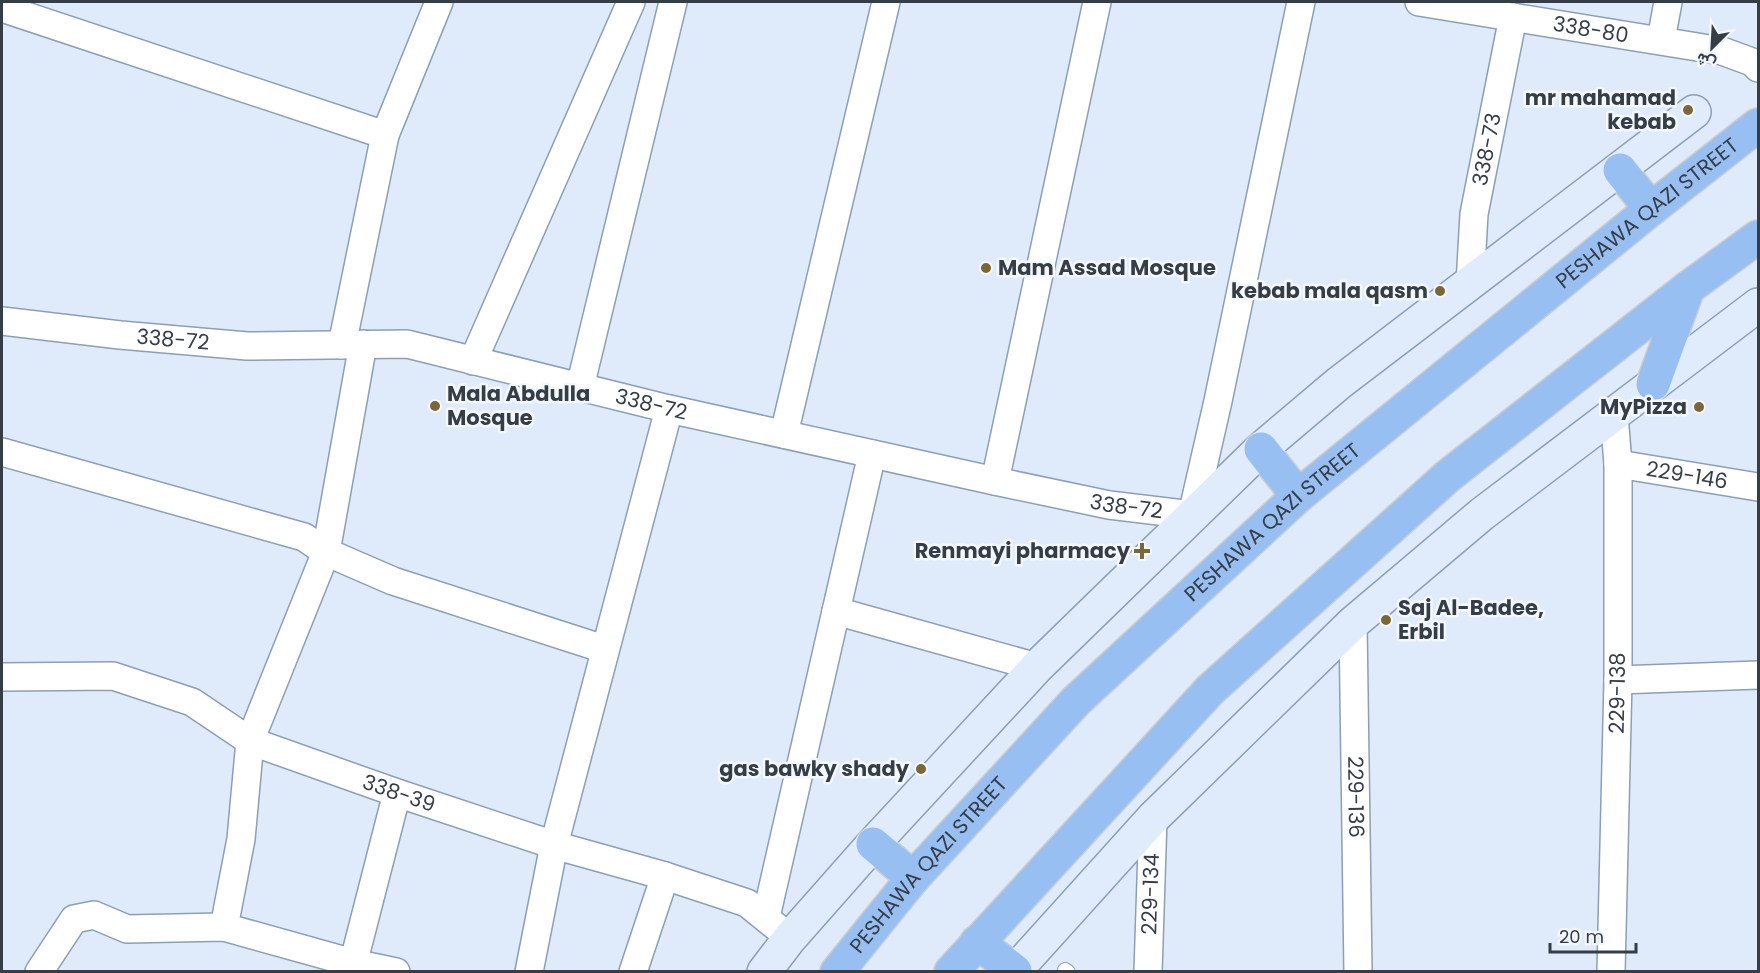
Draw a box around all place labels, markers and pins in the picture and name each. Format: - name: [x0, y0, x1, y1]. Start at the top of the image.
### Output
- place label: mr mahamad kebab: [1525, 83, 1676, 136]
- marker: mr mahamad kebab: [1681, 103, 1695, 117]
- place label: Mam Assad Mosque: [998, 253, 1216, 282]
- marker: Mam Assad Mosque: [979, 261, 993, 275]
- place label: kebab mala qasm: [1231, 276, 1428, 305]
- marker: kebab mala qasm: [1433, 284, 1447, 298]
- place label: Mala Abdulla Mosque: [447, 379, 590, 432]
- place label: MyPizza: [1600, 392, 1687, 421]
- marker: Mala Abdulla Mosque: [428, 399, 442, 413]
- marker: MyPizza: [1692, 400, 1706, 414]
- place label: Renmayi pharmacy: [915, 536, 1131, 565]
- marker: Renmayi pharmacy: [1135, 544, 1149, 558]
- place label: Saj Al-Badee, Erbil: [1398, 593, 1544, 646]
- marker: Saj Al-Badee, Erbil: [1379, 613, 1393, 627]
- place label: gas bawky shady: [719, 754, 910, 783]
- marker: gas bawky shady: [914, 762, 928, 776]

